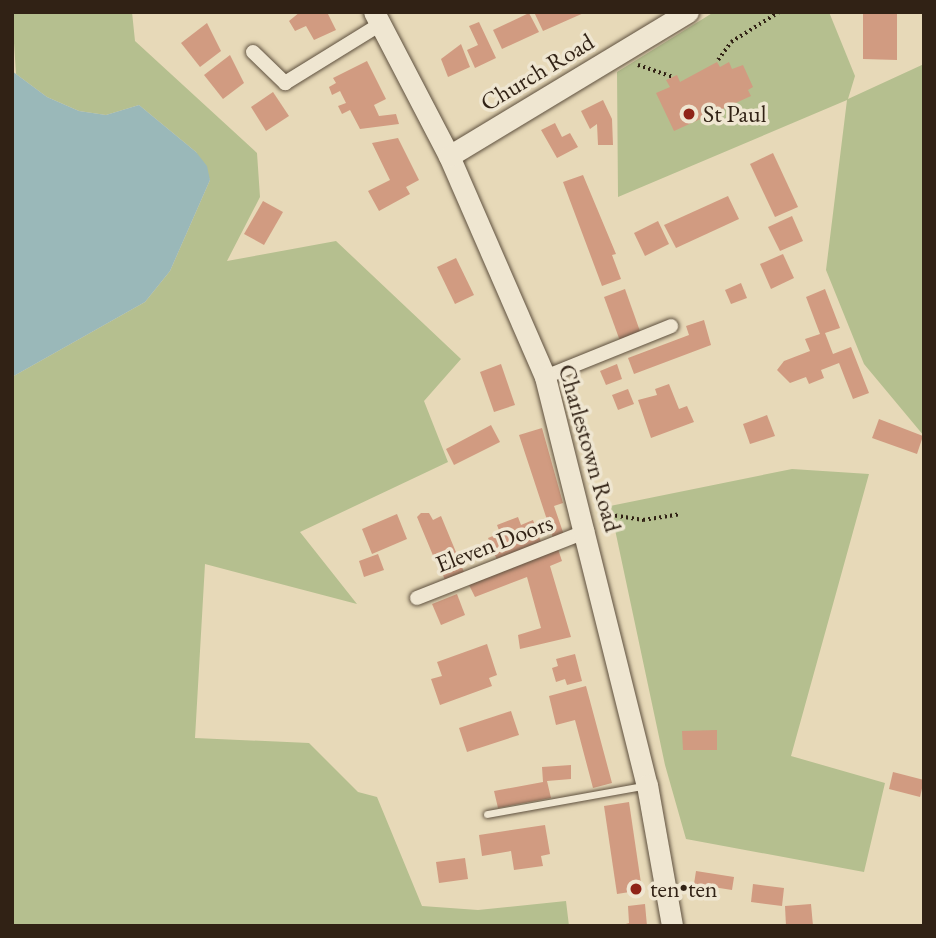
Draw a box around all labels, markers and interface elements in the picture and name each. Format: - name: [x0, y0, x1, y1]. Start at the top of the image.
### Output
- street label: Church Road: [475, 27, 599, 117]
- place label: St Paul: [703, 100, 767, 128]
- marker: St Paul: [681, 106, 697, 122]
- street label: Charlestown Road: [552, 361, 628, 535]
- street label: Eleven Doors: [431, 508, 557, 578]
- place label: ten•ten: [650, 875, 717, 903]
- marker: ten•ten: [628, 881, 644, 897]

